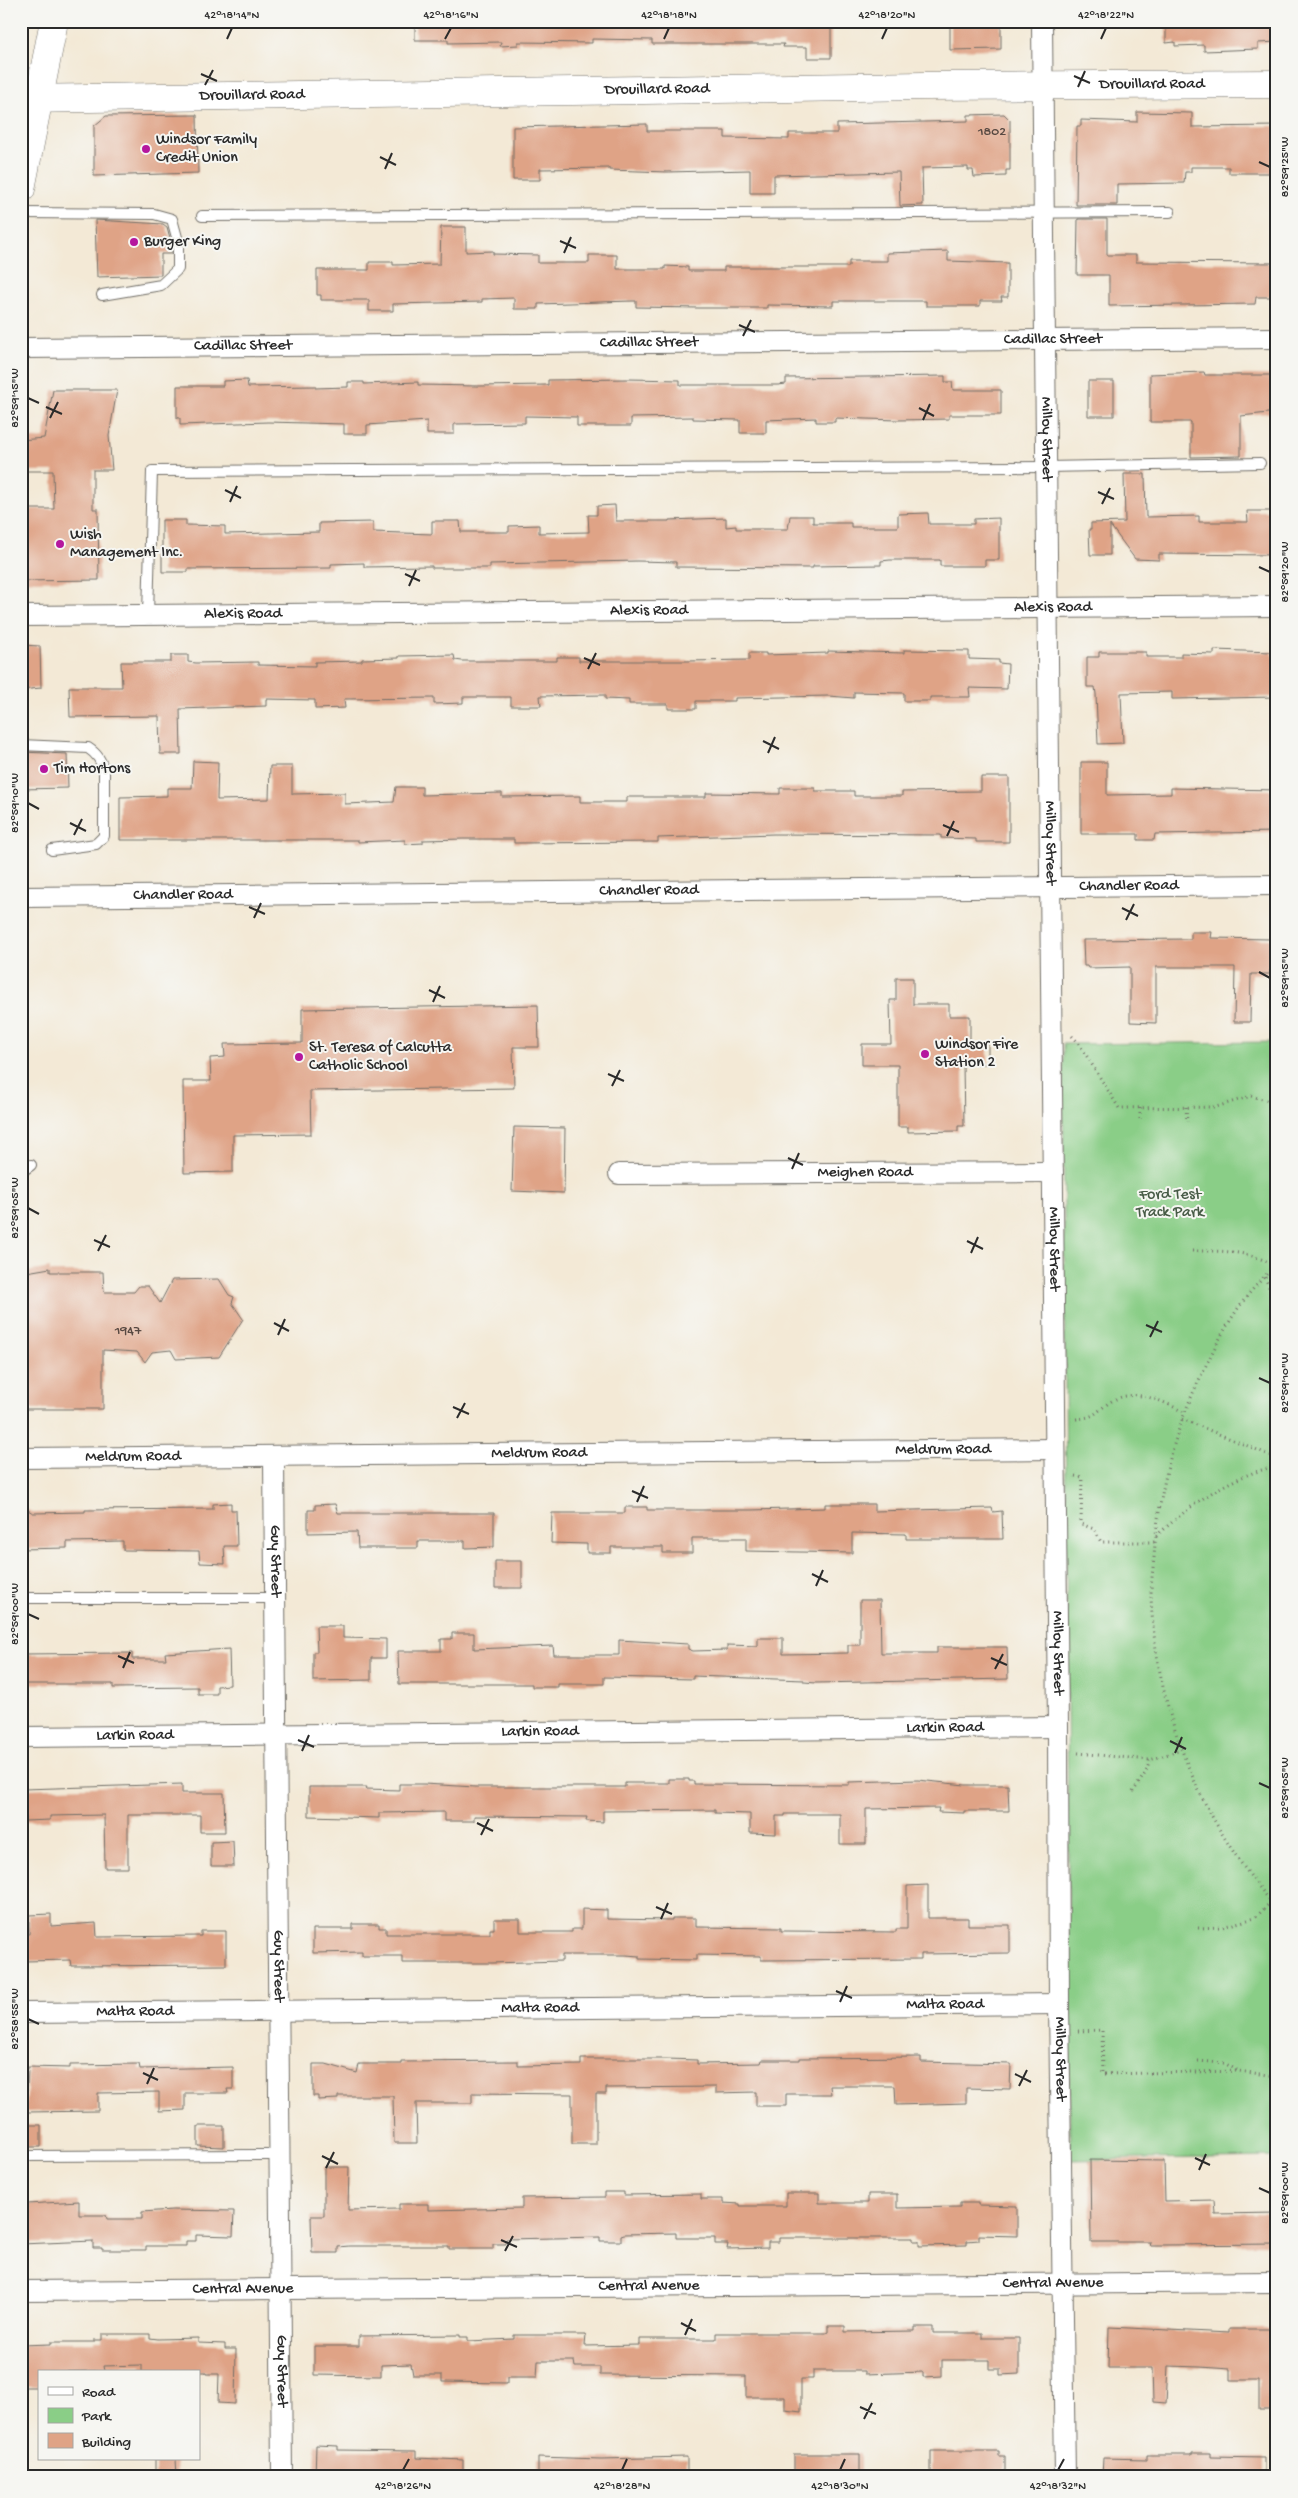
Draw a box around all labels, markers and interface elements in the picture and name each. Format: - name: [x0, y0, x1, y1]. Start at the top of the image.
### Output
- text: 42°18'14"N: [205, 9, 260, 23]
- text: 42°18'16"N: [423, 9, 479, 23]
- text: 42°18'18"N: [641, 9, 697, 23]
- text: 42°18'20"N: [859, 9, 916, 23]
- text: 42°18'22"N: [1078, 9, 1134, 23]
- street label: Drouillard Road: [1098, 75, 1206, 95]
- street label: Drouillard Road: [603, 80, 711, 100]
- street label: Drouillard Road: [198, 85, 306, 106]
- house number: 1802: [977, 124, 1006, 141]
- place label: Windsor Family Credit Union: [156, 131, 257, 168]
- text: 82°59'25"W: [1279, 137, 1293, 197]
- marker: Windsor Family Credit Union: [140, 143, 152, 155]
- place label: Burger King: [143, 233, 221, 252]
- marker: Burger King: [128, 236, 140, 248]
- street label: Cadillac Street: [1004, 330, 1104, 350]
- street label: Cadillac Street: [600, 333, 700, 353]
- street label: Cadillac Street: [194, 336, 294, 356]
- text: 82°59'15"W: [9, 368, 23, 428]
- street label: Milloy Street: [1036, 397, 1056, 483]
- place label: Wish Management Inc.: [70, 526, 183, 563]
- marker: Wish Management Inc.: [54, 538, 66, 550]
- text: 82°59'20"W: [1279, 541, 1293, 603]
- street label: Alexis Road: [1014, 598, 1094, 618]
- street label: Alexis Road: [610, 601, 690, 621]
- street label: Alexis Road: [204, 604, 284, 624]
- place label: Tim Hortons: [53, 760, 131, 779]
- marker: Tim Hortons: [38, 763, 50, 775]
- text: 82°59'10"W: [9, 773, 23, 833]
- street label: Milloy Street: [1040, 801, 1060, 887]
- street label: Chandler Road: [1079, 876, 1180, 896]
- street label: Chandler Road: [599, 881, 700, 901]
- street label: Chandler Road: [133, 885, 234, 905]
- text: 82°59'15"W: [1279, 948, 1293, 1008]
- place label: Windsor Fire Station 2: [935, 1036, 1019, 1073]
- place label: St. Teresa of Calcutta Catholic School: [309, 1039, 453, 1076]
- marker: Windsor Fire Station 2: [919, 1048, 931, 1060]
- marker: St. Teresa of Calcutta Catholic School: [293, 1051, 305, 1063]
- street label: Meighen Road: [817, 1163, 914, 1183]
- text: 82°59'05"W: [9, 1177, 23, 1239]
- park label: Ford Test Track Park: [1135, 1186, 1206, 1223]
- street label: Milloy Street: [1044, 1207, 1063, 1293]
- house number: 1947: [114, 1323, 142, 1340]
- text: 82°59'10"W: [1279, 1353, 1293, 1413]
- street label: Meldrum Road: [895, 1440, 992, 1460]
- street label: Meldrum Road: [491, 1444, 588, 1463]
- street label: Meldrum Road: [85, 1447, 182, 1467]
- street label: Guy Street: [265, 1525, 285, 1599]
- text: 82°59'00"W: [9, 1583, 23, 1645]
- street label: Milloy Street: [1047, 1611, 1067, 1697]
- street label: Larkin Road: [906, 1718, 985, 1738]
- street label: Larkin Road: [501, 1722, 580, 1742]
- street label: Larkin Road: [96, 1726, 175, 1746]
- text: 82°59'05"W: [1279, 1757, 1293, 1819]
- street label: Guy Street: [268, 1930, 288, 2004]
- text: 82°58'55"W: [9, 1988, 23, 2050]
- street label: Malta Road: [906, 1995, 986, 2015]
- street label: Malta Road: [501, 1999, 581, 2018]
- street label: Malta Road: [96, 2002, 176, 2022]
- street label: Milloy Street: [1050, 2017, 1070, 2103]
- text: 82°59'00"W: [1279, 2162, 1293, 2224]
- street label: Central Avenue: [1002, 2274, 1104, 2293]
- street label: Central Avenue: [598, 2277, 700, 2296]
- street label: Central Avenue: [192, 2280, 294, 2299]
- street label: Guy Street: [271, 2335, 291, 2408]
- legend: [38, 2370, 200, 2460]
- text: Road: [82, 2384, 116, 2402]
- text: Park: [81, 2408, 112, 2426]
- text: Building: [81, 2434, 131, 2452]
- text: 42°18'26"N: [375, 2480, 431, 2494]
- text: 42°18'28"N: [594, 2480, 651, 2494]
- text: 42°18'30"N: [811, 2480, 869, 2494]
- text: 42°18'32"N: [1030, 2480, 1086, 2494]

